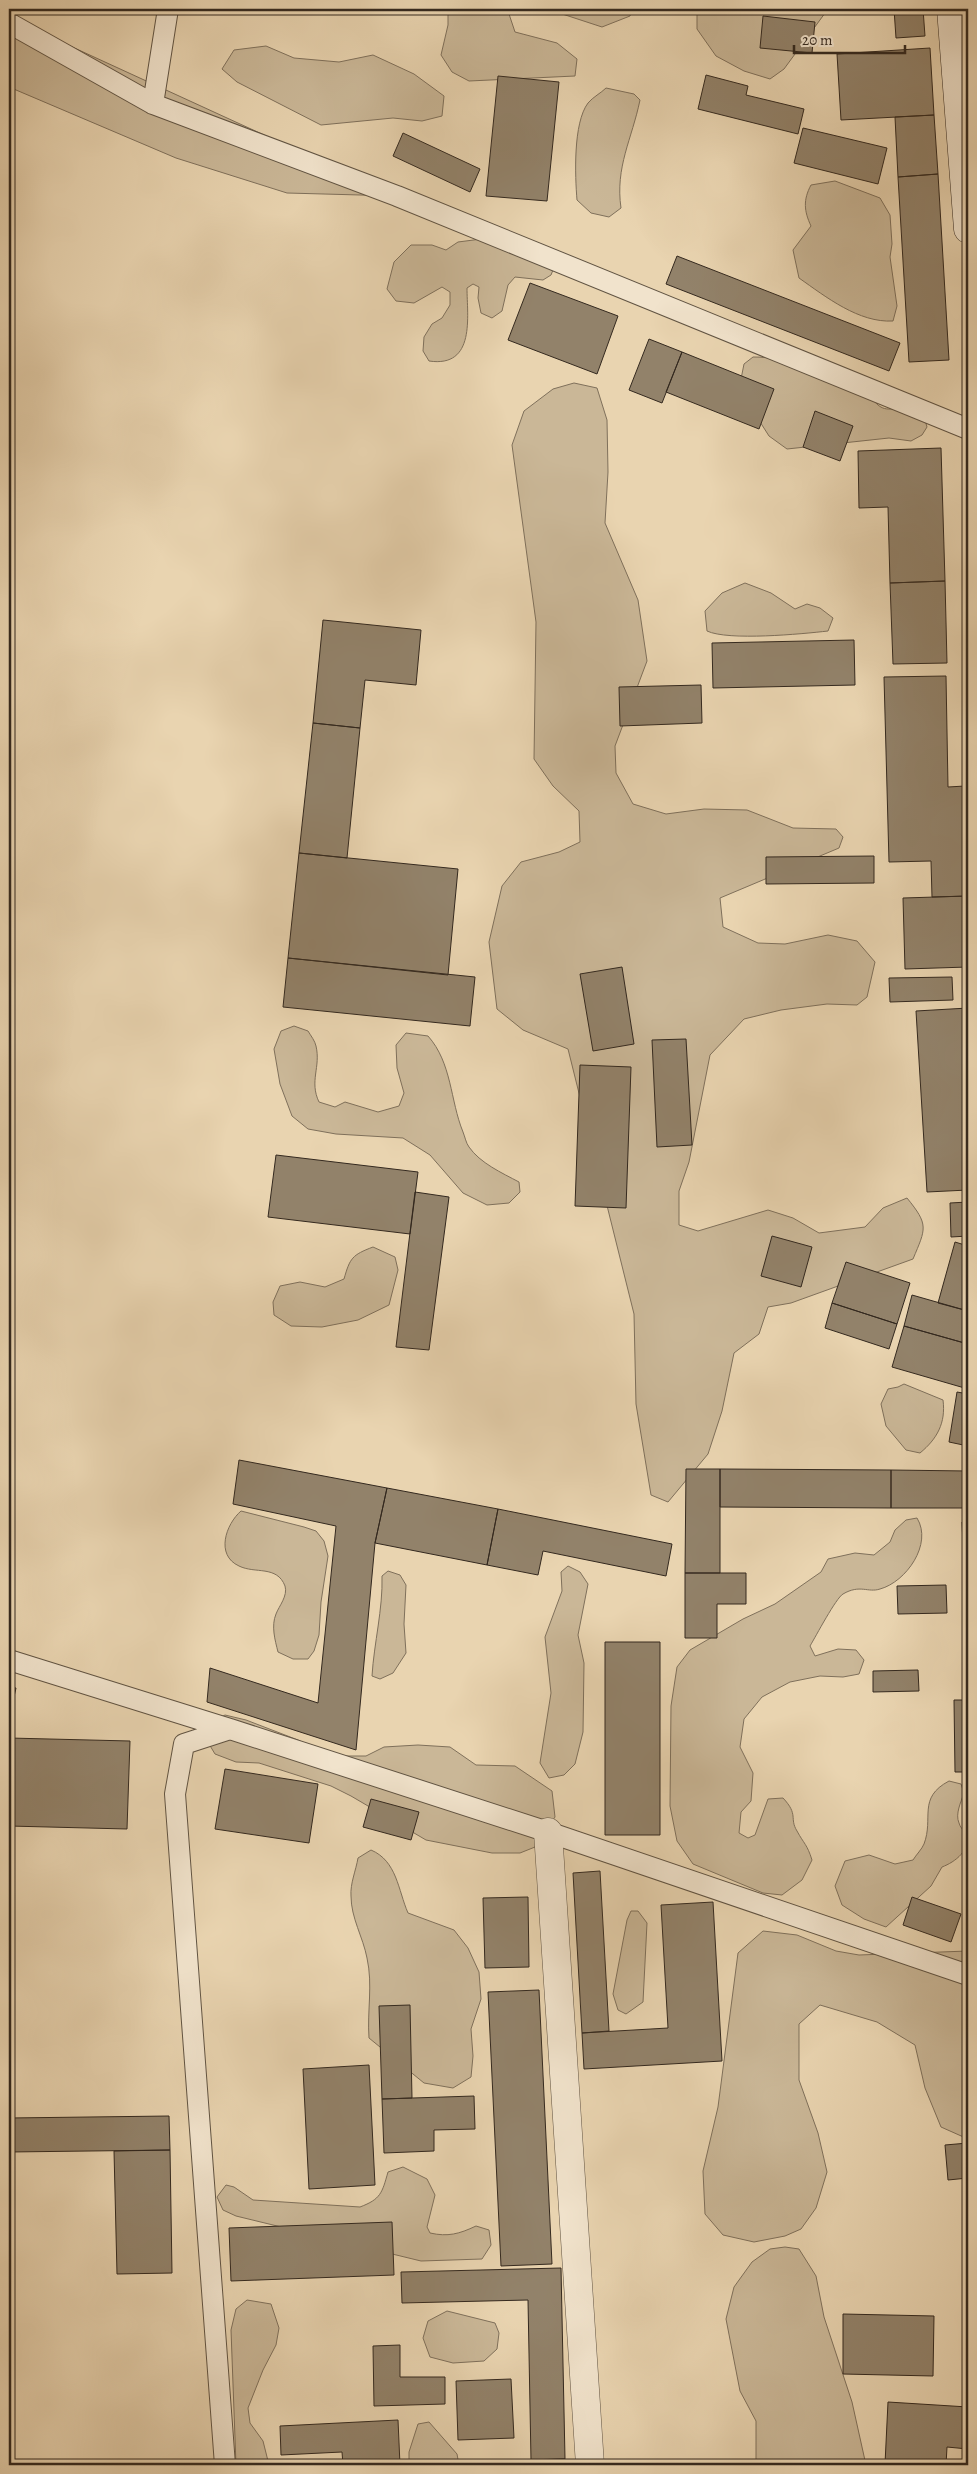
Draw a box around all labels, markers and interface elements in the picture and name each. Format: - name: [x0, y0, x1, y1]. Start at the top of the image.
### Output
- scale bar: [794, 22, 906, 54]
- text: 20 m: [802, 30, 833, 50]

